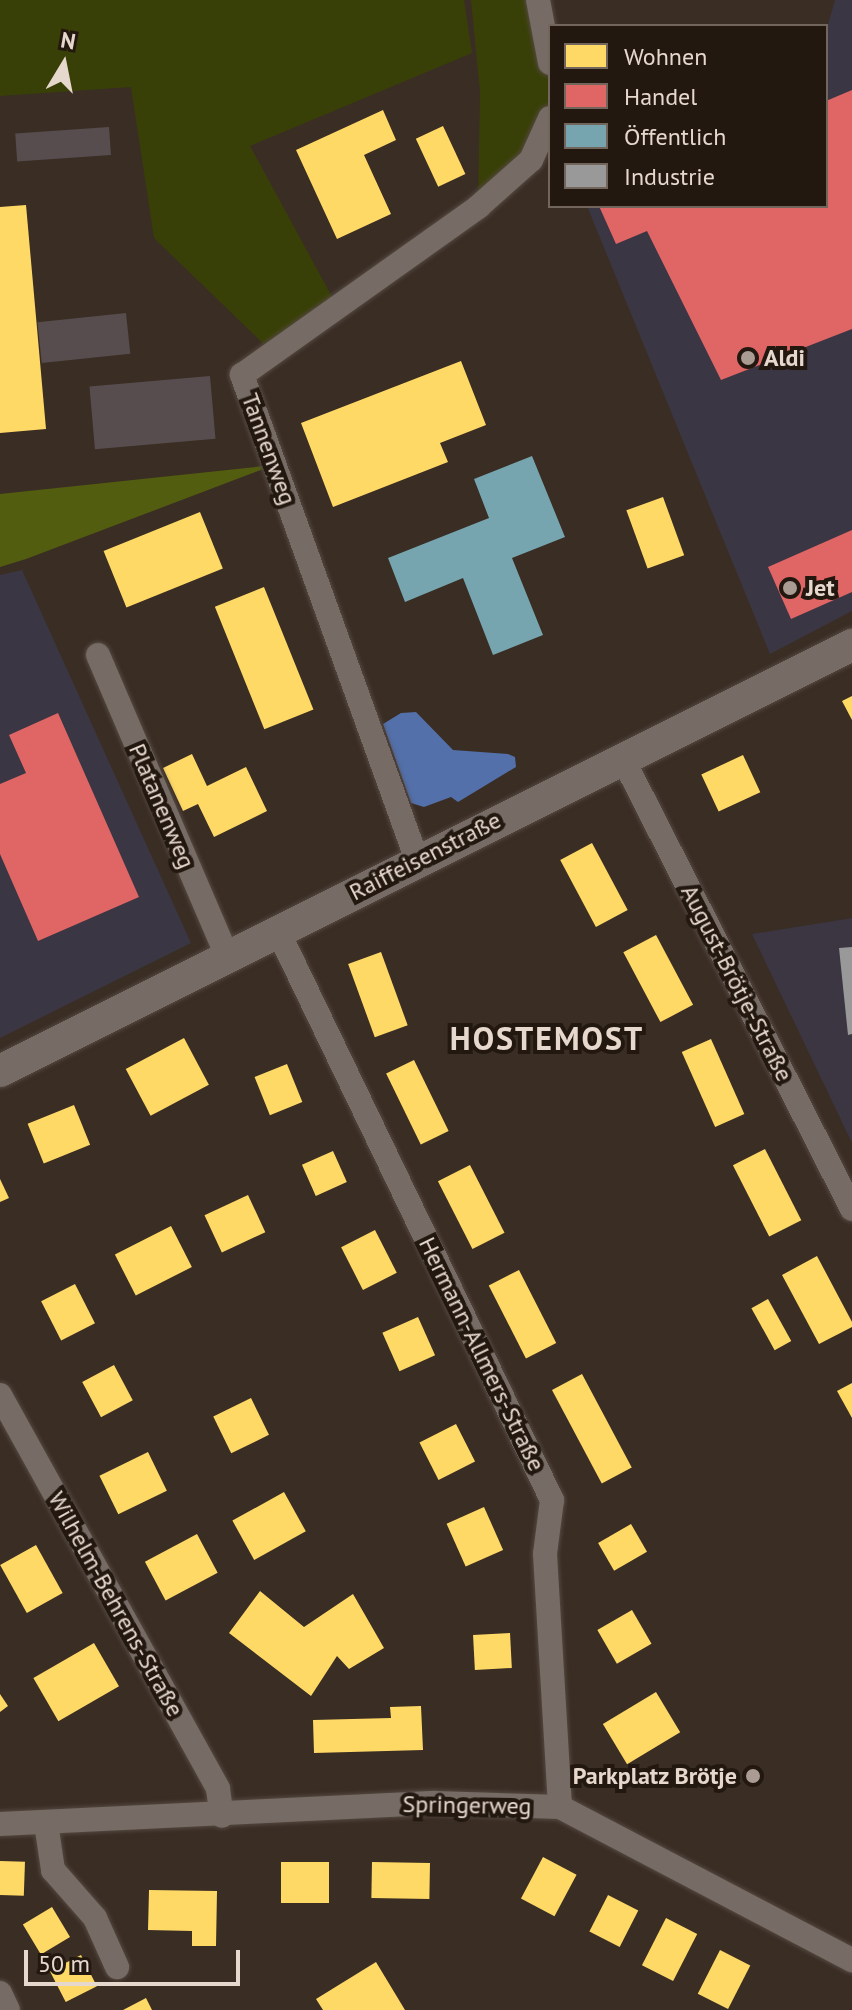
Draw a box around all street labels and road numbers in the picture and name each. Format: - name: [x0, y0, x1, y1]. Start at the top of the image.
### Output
- street label: Tannenweg: [236, 389, 302, 509]
- street label: Platanenweg: [123, 739, 201, 873]
- street label: Raiffeisenstraße: [344, 805, 506, 907]
- street label: August-Brötje-Straße: [675, 880, 799, 1086]
- street label: Hermann-Allmers-Straße: [413, 1232, 551, 1476]
- street label: Wilhelm-Behrens-Straße: [42, 1487, 190, 1721]
- street label: Springerweg: [402, 1789, 532, 1821]

